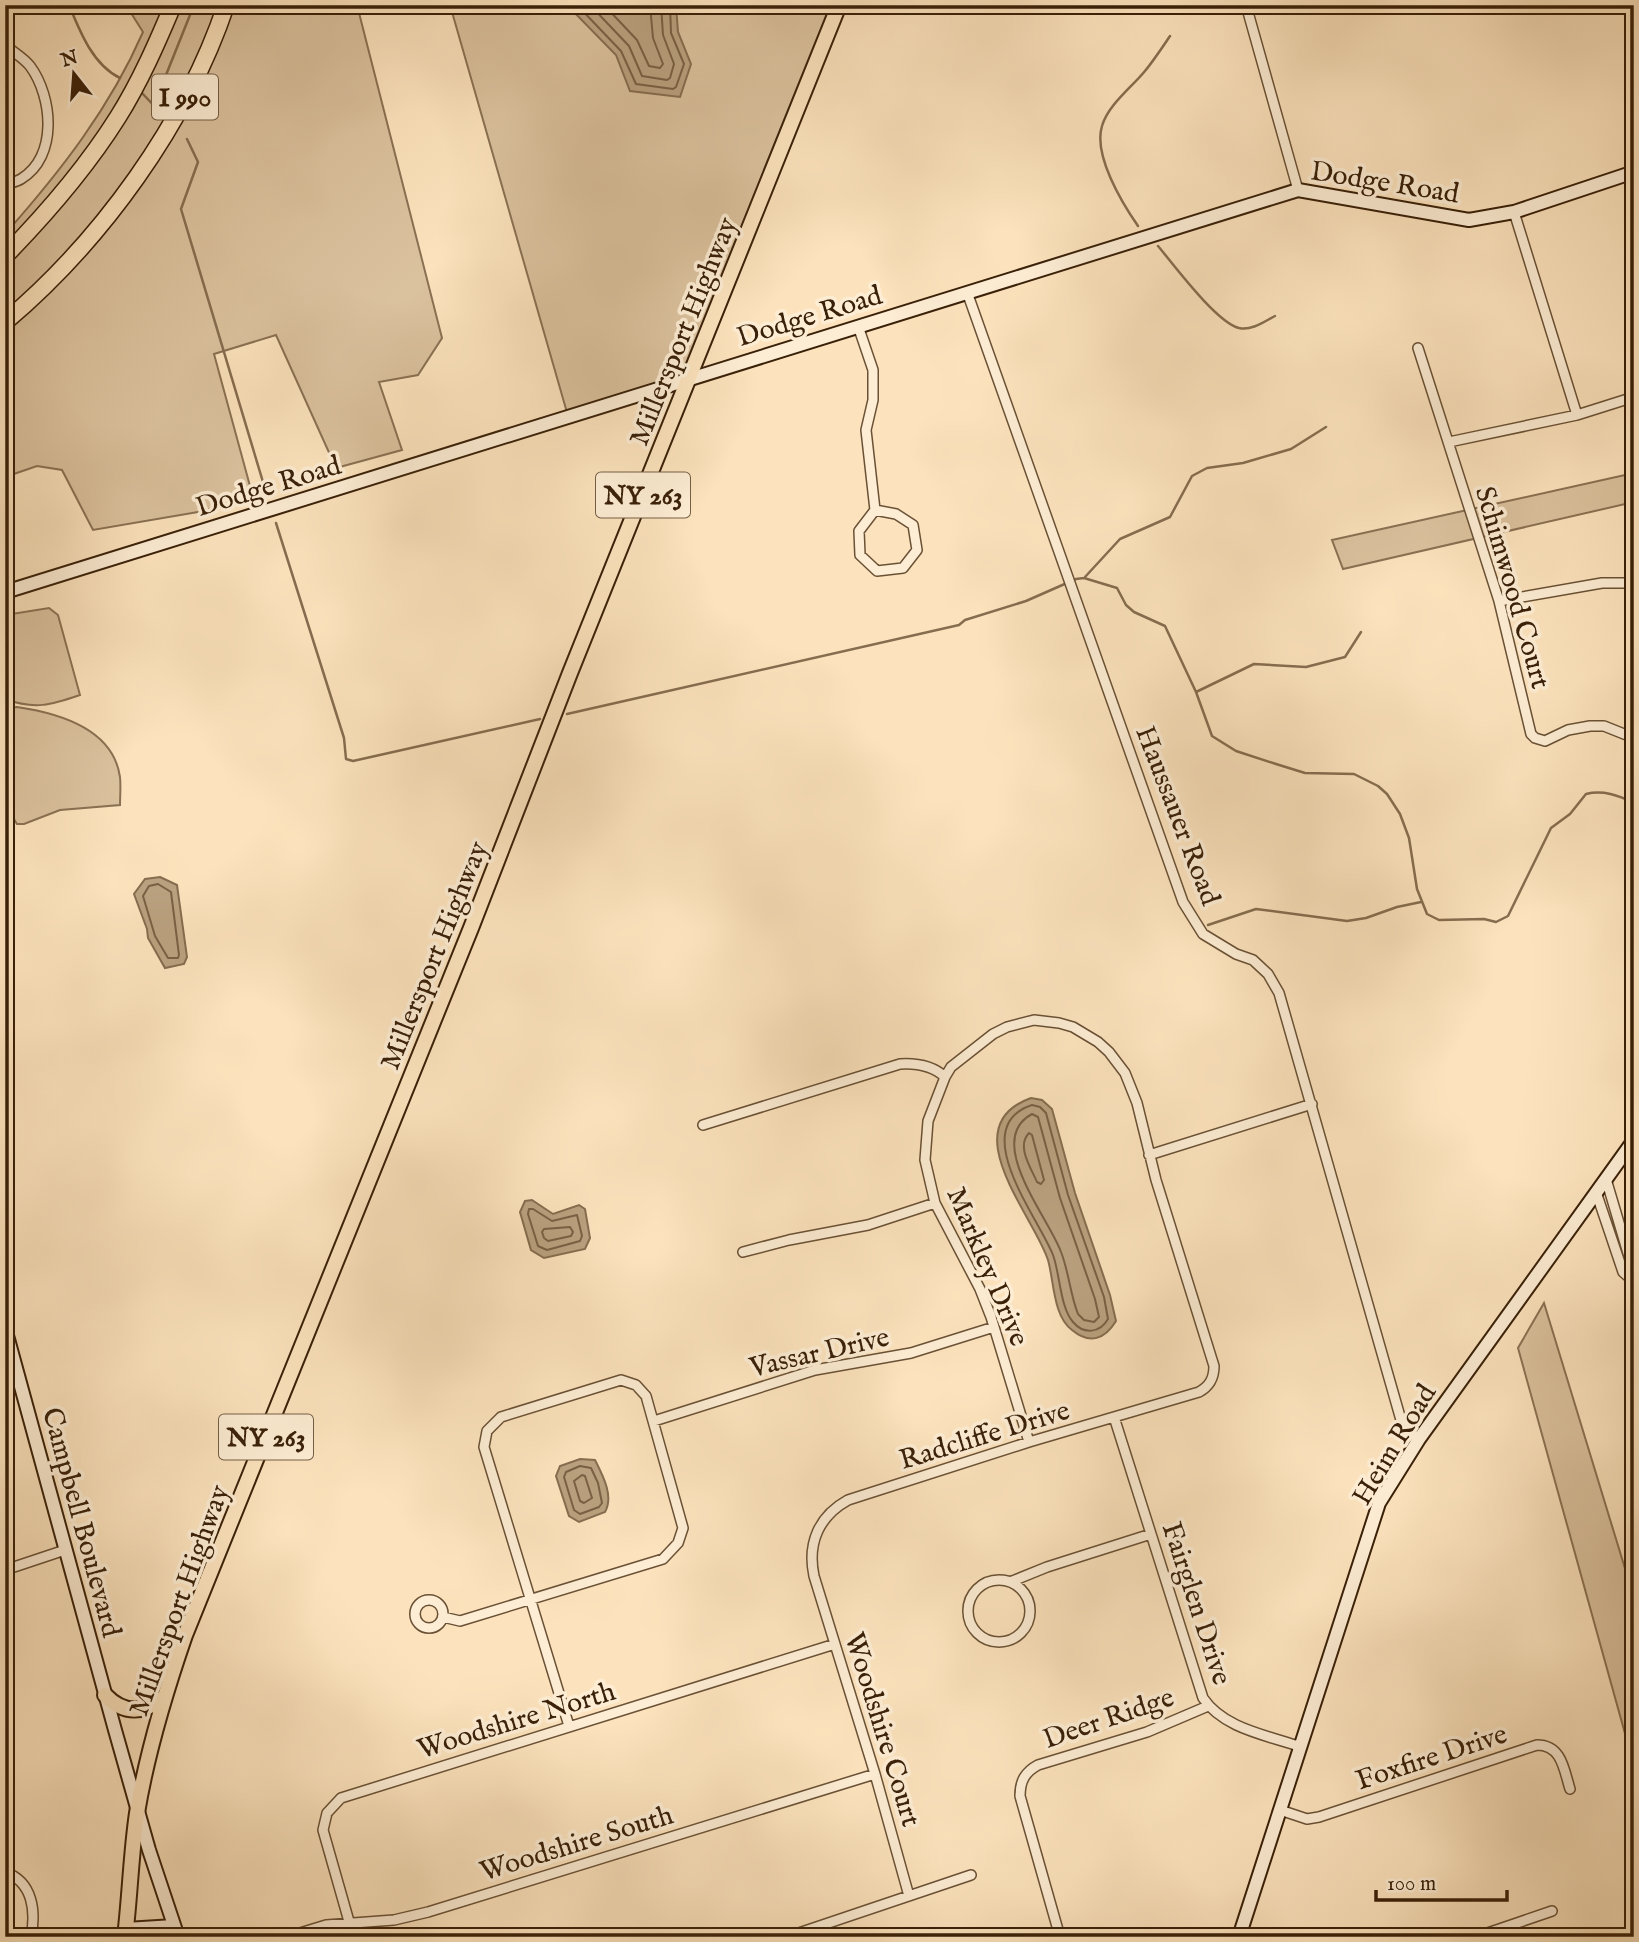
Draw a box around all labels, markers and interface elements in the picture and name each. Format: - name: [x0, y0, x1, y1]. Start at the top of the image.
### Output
- north arrow: [38, 38, 108, 108]
- text: N: [57, 46, 82, 74]
- road number: I 990: [152, 74, 218, 120]
- street label: Dodge Road: [1308, 154, 1461, 212]
- street label: Millersport Highway: [623, 212, 746, 451]
- street label: Dodge Road: [733, 279, 887, 356]
- street label: Dodge Road: [192, 449, 346, 526]
- road number: NY 263: [596, 472, 690, 517]
- street label: Schimwood Court: [1466, 482, 1557, 693]
- street label: Haussauer Road: [1126, 721, 1227, 911]
- street label: Millersport Highway: [374, 836, 497, 1075]
- street label: Markley Drive: [938, 1182, 1036, 1352]
- street label: Vassar Drive: [745, 1320, 893, 1387]
- street label: Heim Road: [1345, 1378, 1445, 1512]
- street label: Radcliffe Drive: [895, 1394, 1074, 1479]
- street label: Campbell Boulevard: [33, 1404, 128, 1641]
- road number: NY 263: [219, 1414, 313, 1460]
- street label: Millersport Highway: [122, 1480, 238, 1721]
- street label: Fairglen Drive: [1153, 1518, 1238, 1690]
- street label: Woodshire Court: [835, 1628, 928, 1831]
- street label: Woodshire North: [414, 1675, 620, 1768]
- street label: Deer Ridge: [1039, 1681, 1179, 1758]
- street label: Foxfire Drive: [1352, 1717, 1512, 1799]
- street label: Woodshire South: [476, 1798, 678, 1890]
- scale bar: [1376, 1858, 1508, 1902]
- text: 100 m: [1387, 1871, 1436, 1898]

